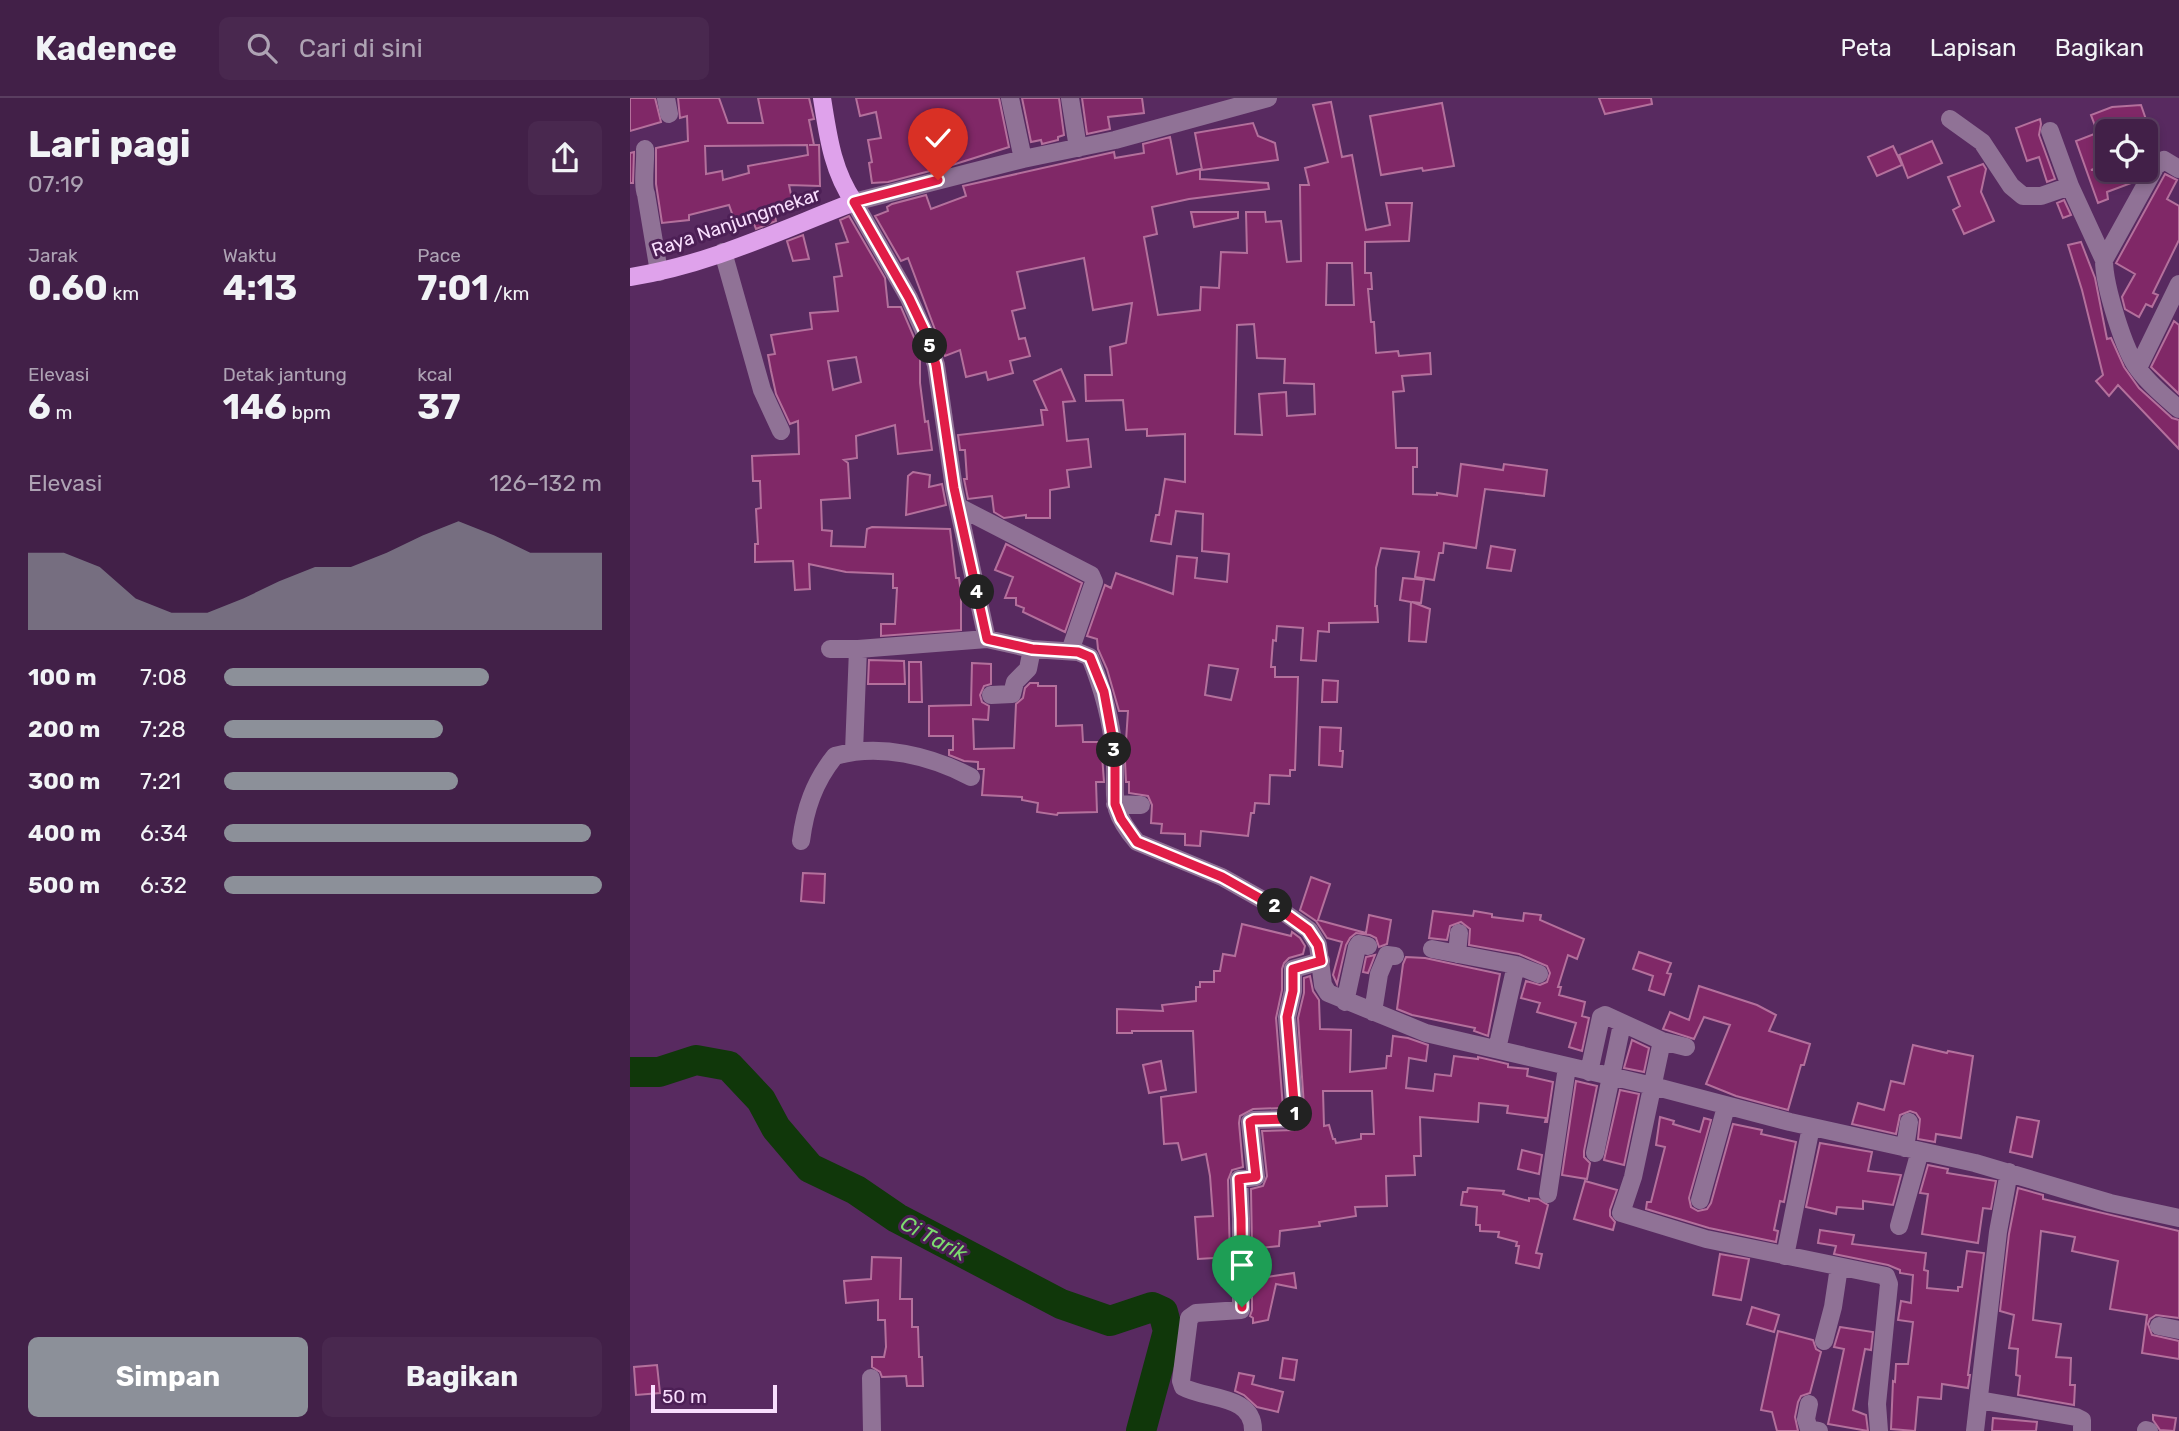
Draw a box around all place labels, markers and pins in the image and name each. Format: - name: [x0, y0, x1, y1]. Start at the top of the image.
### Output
- pin: [908, 108, 968, 180]
- pin: 5: [912, 328, 948, 364]
- pin: 4: [960, 574, 994, 610]
- pin: 3: [1096, 732, 1132, 768]
- pin: 2: [1258, 888, 1292, 924]
- pin: 1: [1278, 1096, 1312, 1132]
- pin: [1212, 1235, 1272, 1307]

